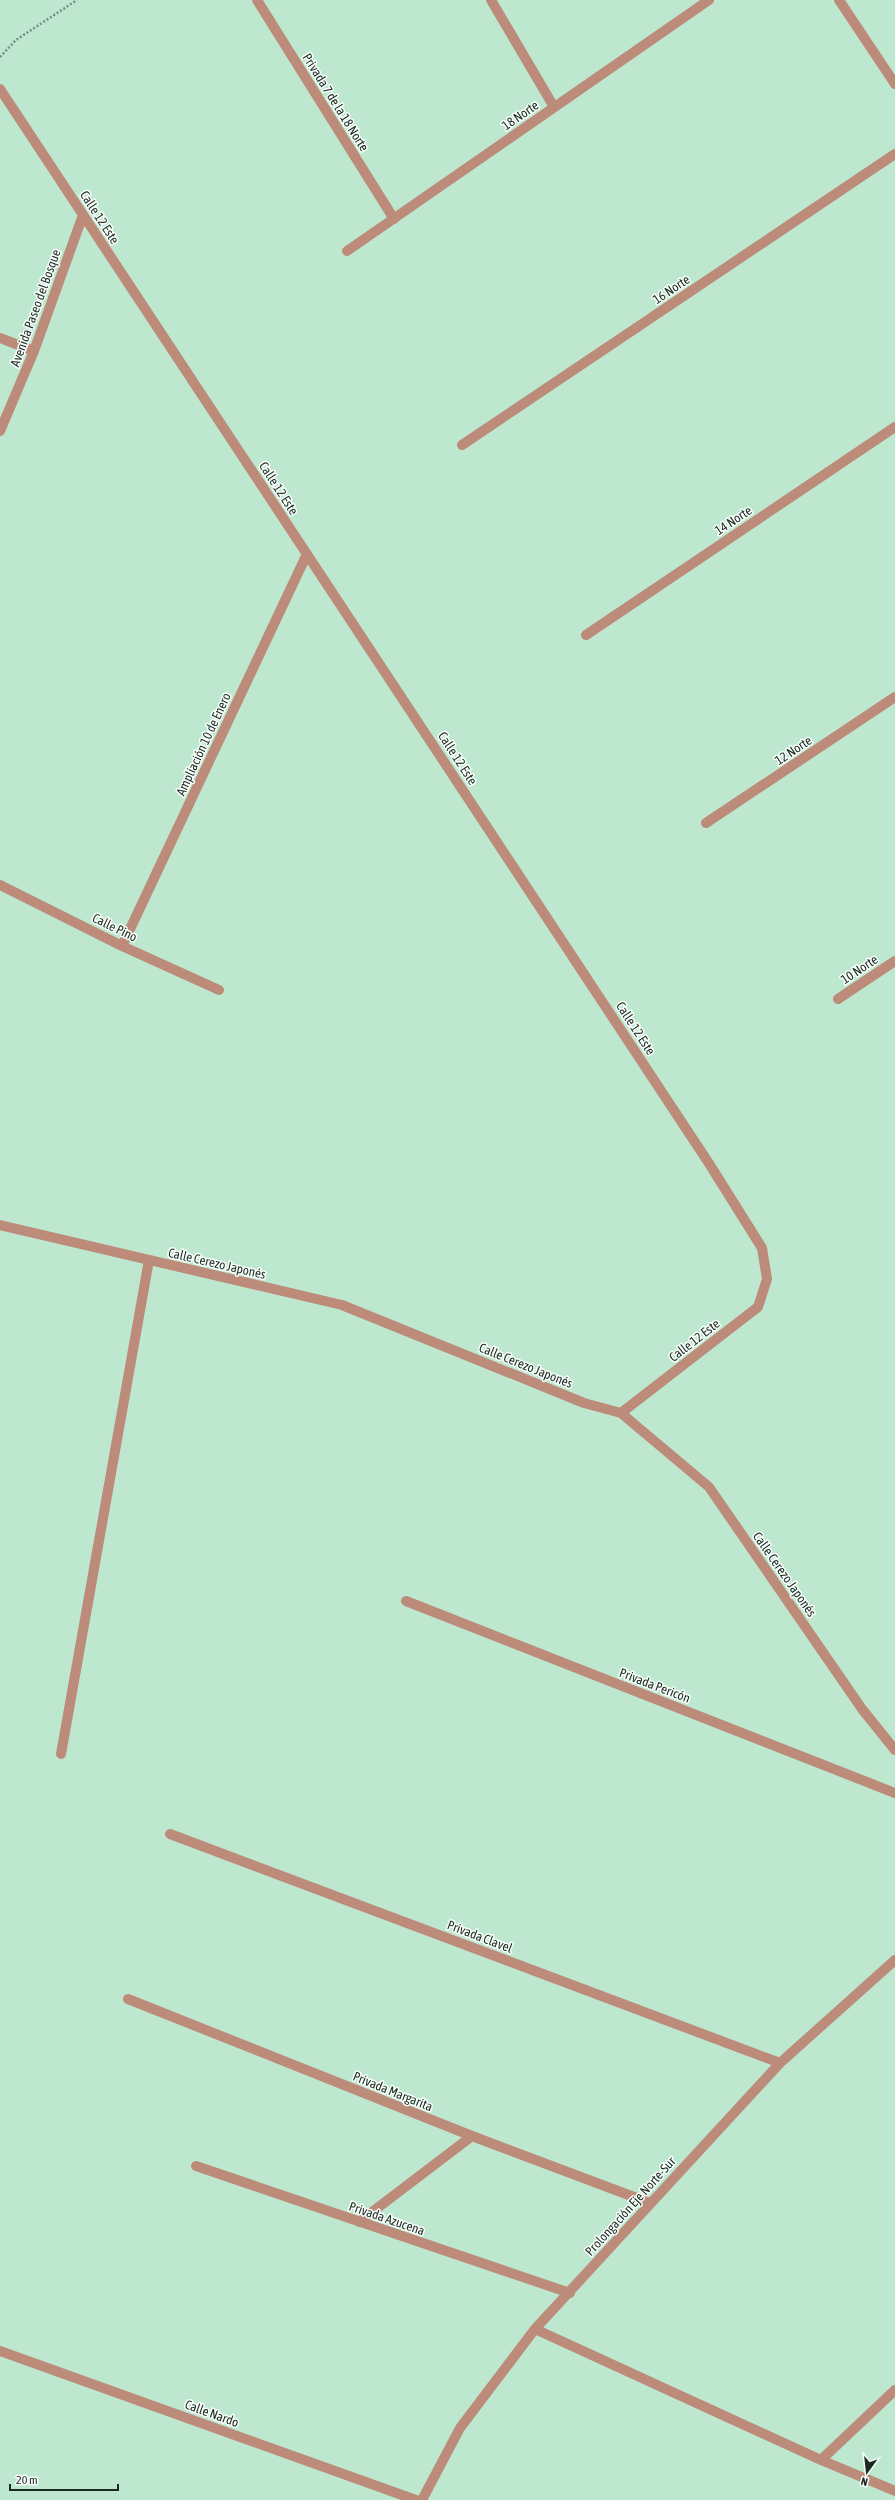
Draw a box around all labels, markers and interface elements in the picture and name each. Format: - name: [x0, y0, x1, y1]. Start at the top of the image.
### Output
- street label: Privada 7 de la 18 Norte: [299, 51, 372, 154]
- street label: 18 Norte: [499, 97, 541, 133]
- street label: Calle 12 Este: [77, 188, 122, 247]
- street label: Avenida Paseo del Bosque: [7, 247, 64, 369]
- street label: 16 Norte: [650, 272, 693, 307]
- street label: Calle 12 Este: [256, 459, 301, 518]
- street label: 14 Norte: [712, 503, 755, 538]
- street label: Ampliación 10 de Enero: [173, 690, 234, 798]
- street label: Calle 12 Este: [435, 729, 480, 788]
- street label: 12 Norte: [772, 733, 815, 768]
- street label: Calle Pino: [90, 910, 140, 945]
- street label: 10 Norte: [838, 952, 881, 987]
- street label: Calle 12 Este: [613, 999, 658, 1058]
- street label: Calle Cerezo Japonés: [167, 1245, 267, 1282]
- street label: Calle 12 Este: [666, 1316, 723, 1365]
- street label: Calle Cerezo Japonés: [477, 1340, 575, 1391]
- street label: Calle Cerezo Japonés: [750, 1529, 820, 1620]
- street label: Privada Pericón: [617, 1665, 692, 1706]
- street label: Privada Clavel: [445, 1917, 515, 1956]
- street label: Privada Margarita: [351, 2069, 435, 2114]
- street label: Prolongación Eje Norte-Sur: [582, 2154, 679, 2259]
- street label: Privada Azucena: [347, 2199, 427, 2238]
- street label: Calle Nardo: [183, 2397, 241, 2430]
- north arrow: [847, 2452, 887, 2492]
- scale bar: [10, 2466, 118, 2492]
- text: 20 m: [16, 2473, 38, 2487]
- text: N: [860, 2475, 869, 2488]

